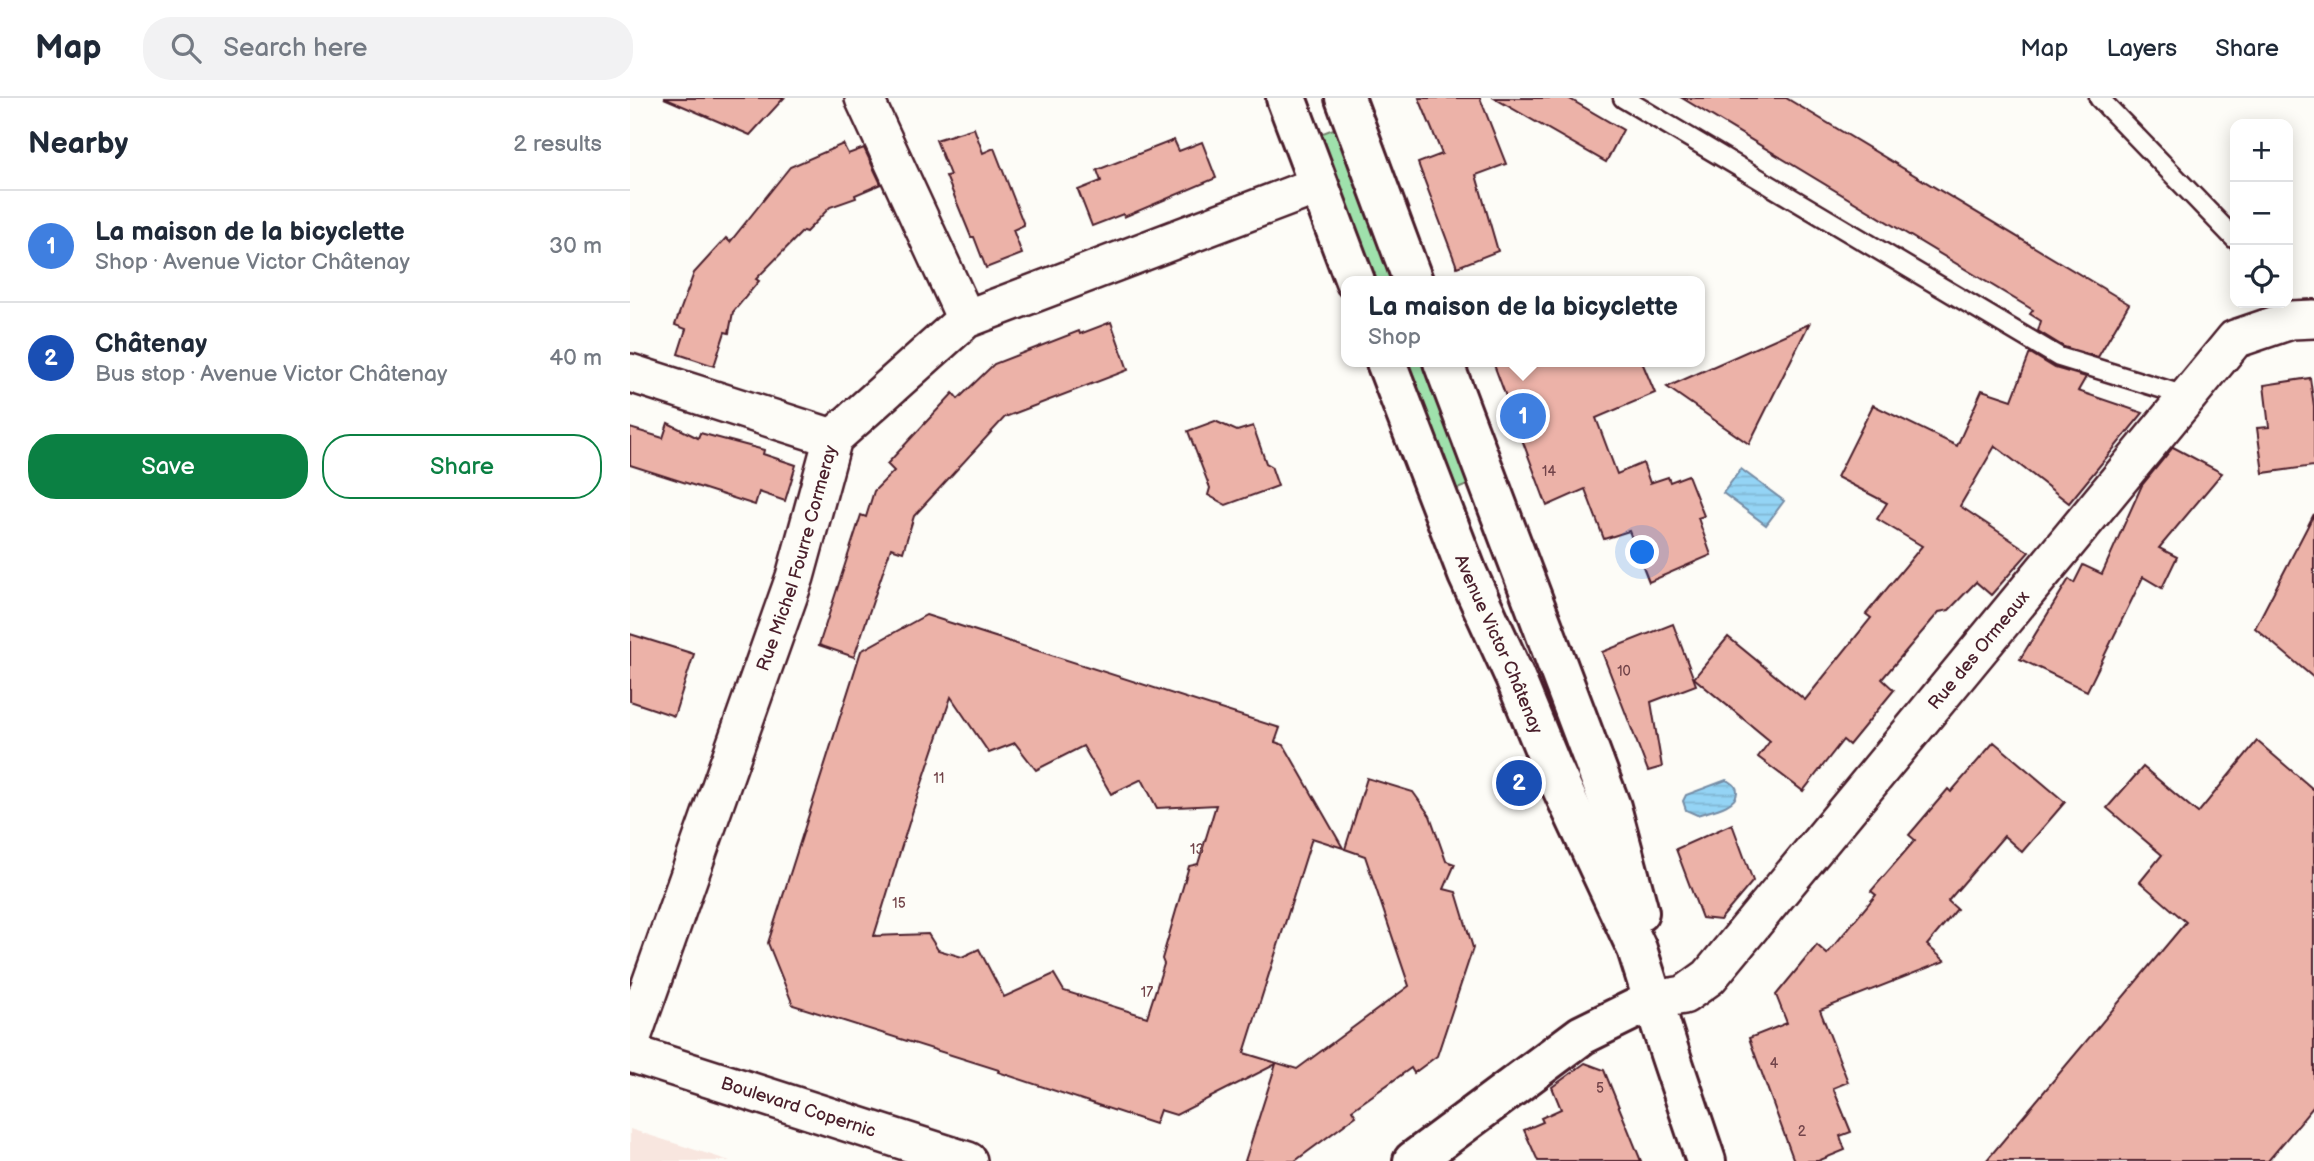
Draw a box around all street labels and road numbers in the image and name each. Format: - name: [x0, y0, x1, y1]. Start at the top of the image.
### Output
- street label: Rue Michel Fourre Cormeray: [752, 442, 841, 674]
- street label: Avenue Victor Châtenay: [1451, 552, 1548, 738]
- street label: Rue des Ormeaux: [1924, 586, 2034, 714]
- street label: Boulevard Copernic: [718, 1072, 879, 1141]

